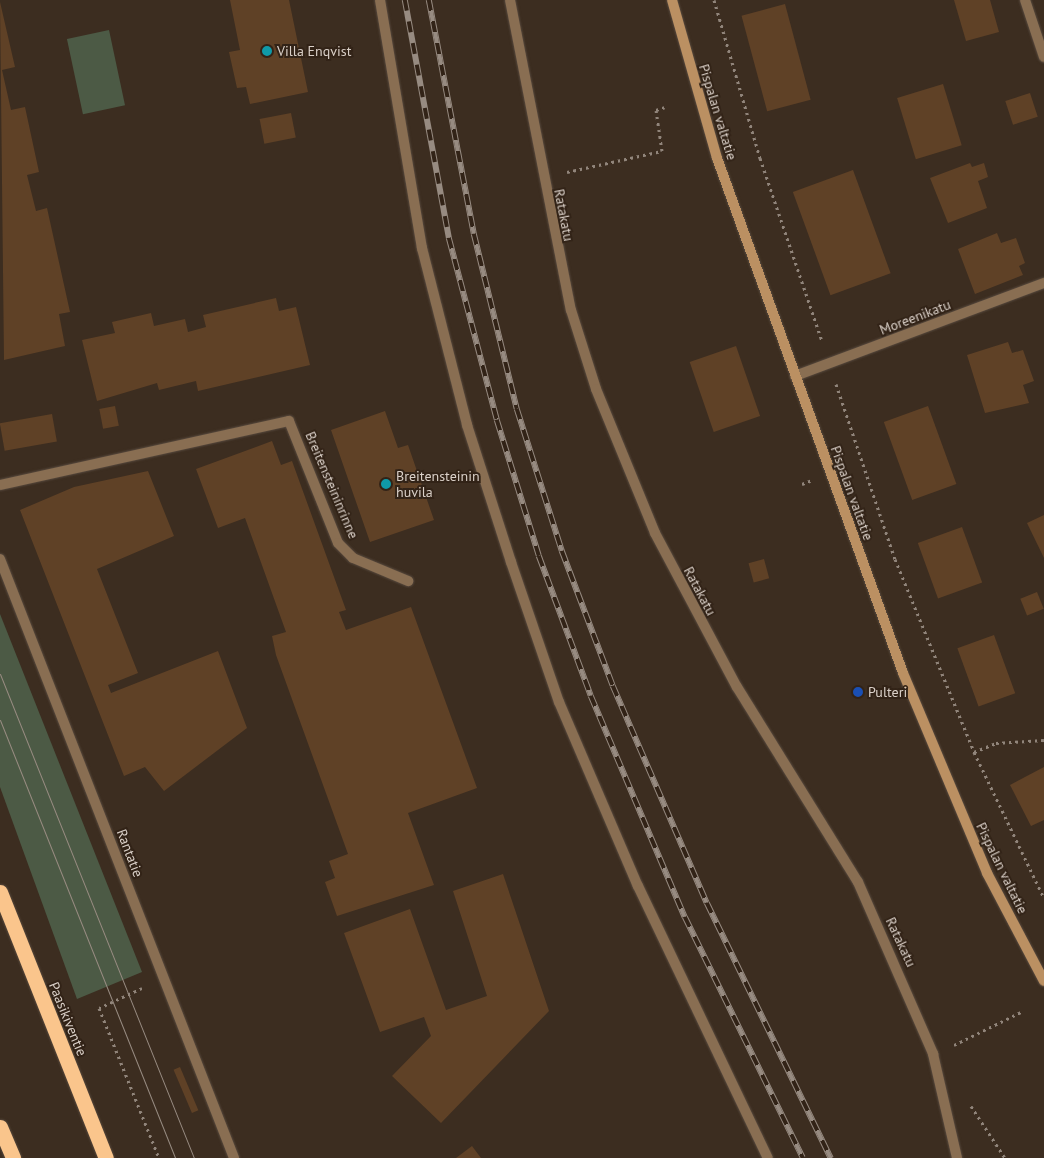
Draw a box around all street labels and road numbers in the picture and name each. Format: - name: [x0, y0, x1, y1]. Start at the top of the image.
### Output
- street label: Pispalan valtatie: [695, 62, 741, 162]
- street label: Ratakatu: [551, 187, 577, 243]
- street label: Moreenikatu: [877, 296, 953, 338]
- street label: Breitensteininrinne: [302, 429, 362, 541]
- street label: Pispalan valtatie: [827, 443, 877, 543]
- street label: Ratakatu: [680, 564, 720, 618]
- street label: Pispalan valtatie: [973, 820, 1031, 916]
- street label: Rantatie: [113, 827, 147, 879]
- street label: Ratakatu: [882, 915, 920, 969]
- street label: Paasikiventie: [46, 980, 90, 1058]

